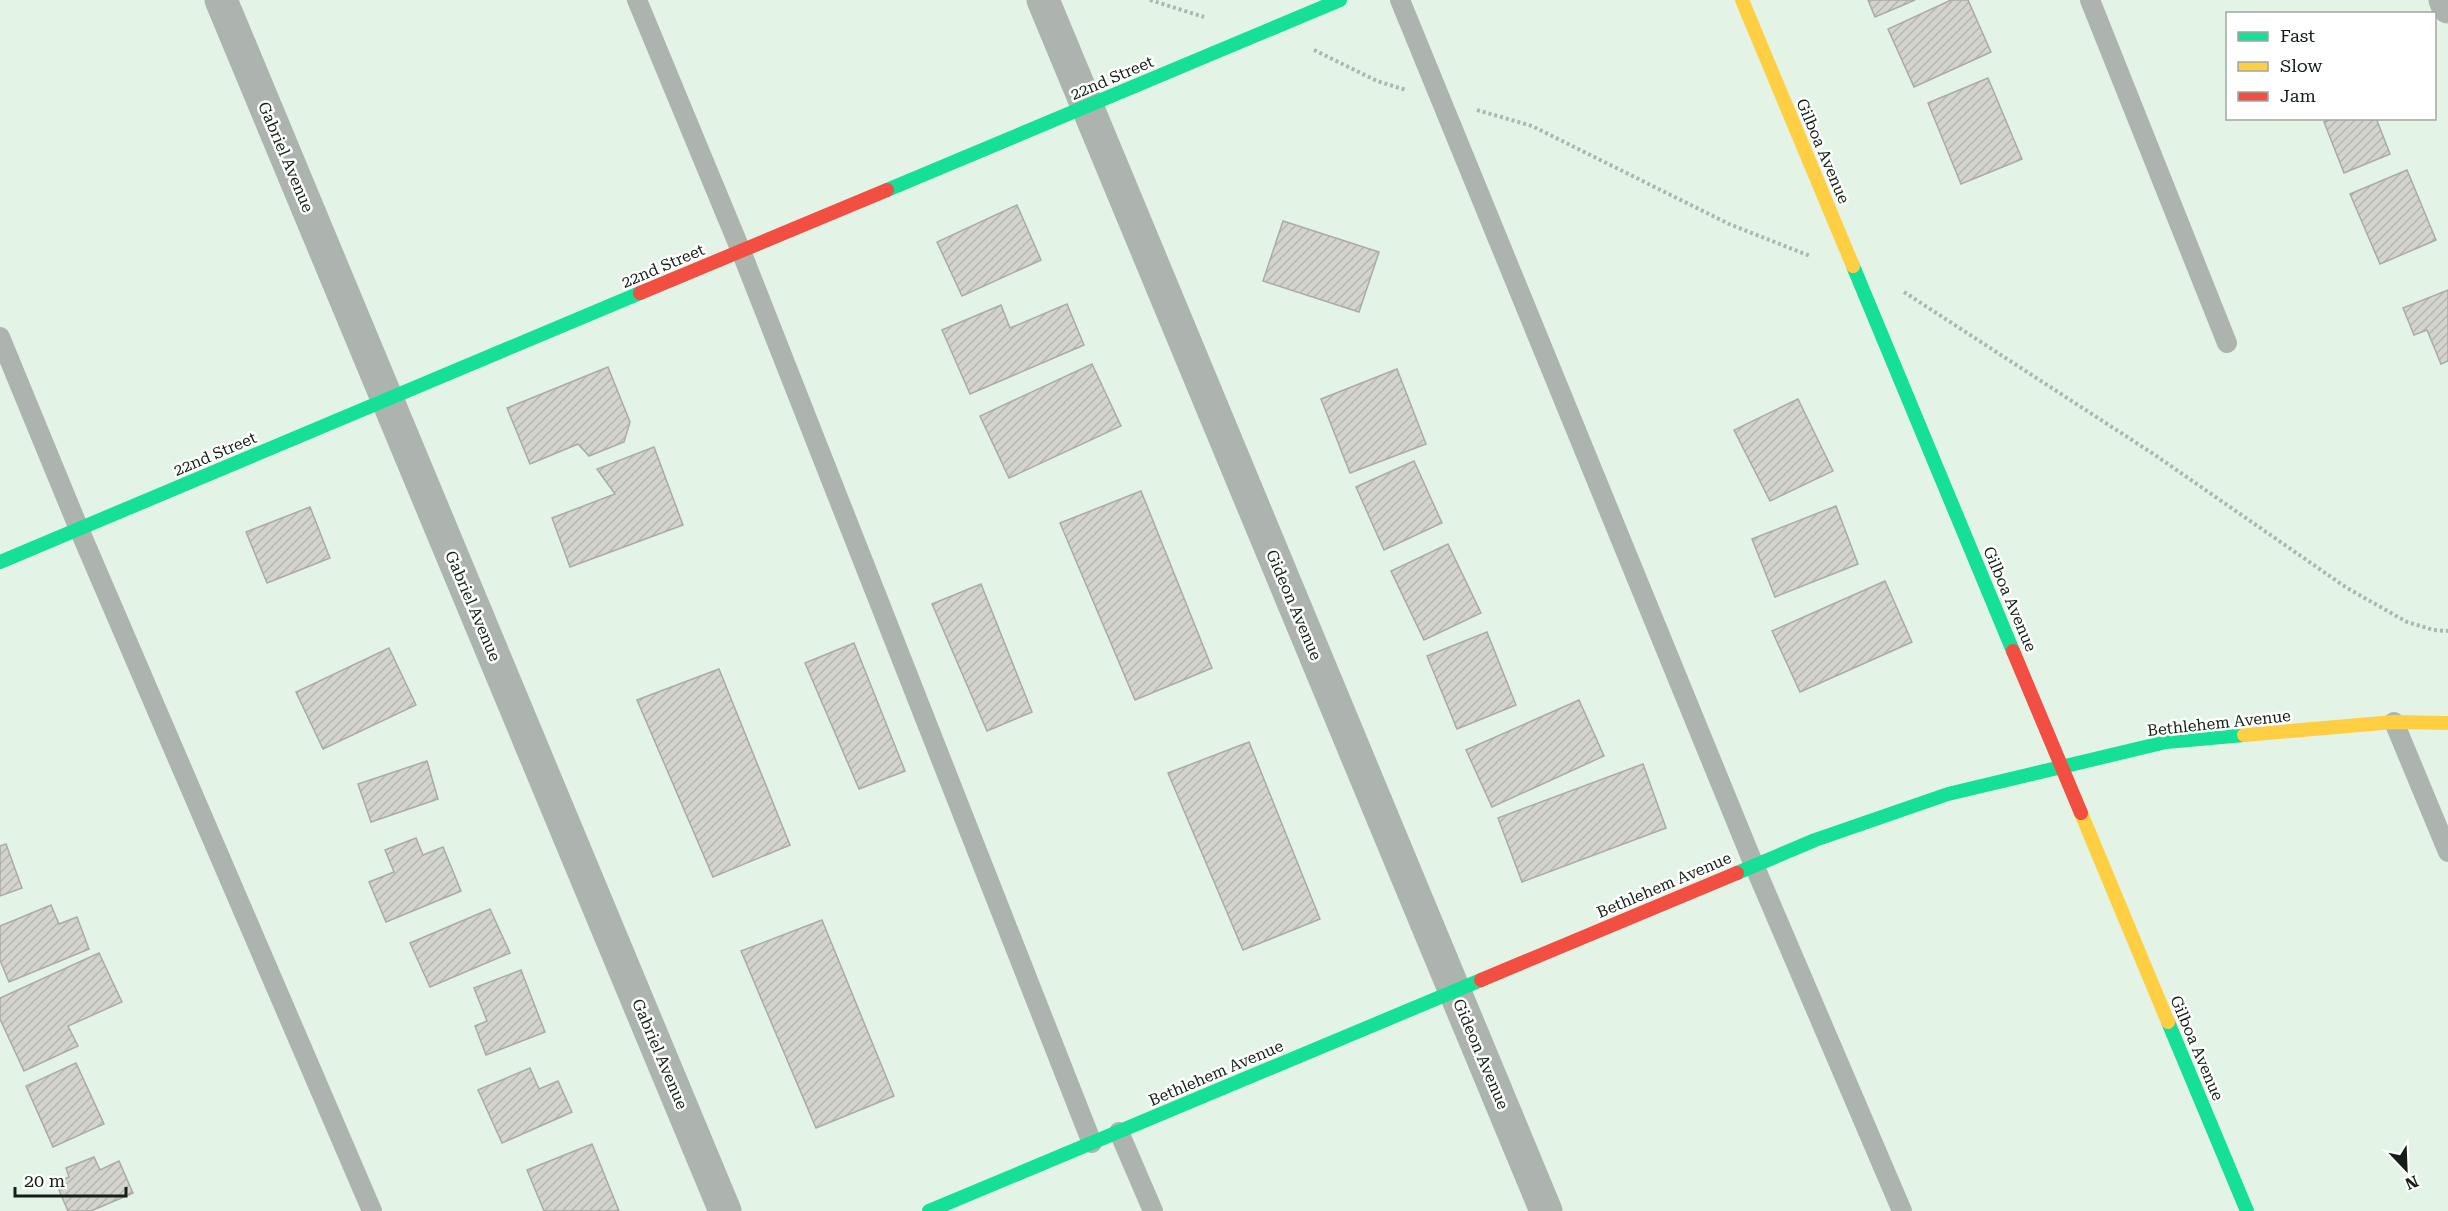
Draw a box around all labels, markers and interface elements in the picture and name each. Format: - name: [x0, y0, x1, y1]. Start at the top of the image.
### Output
- legend: [2226, 12, 2436, 120]
- text: Fast: [2280, 25, 2315, 46]
- street label: 22nd Street: [1068, 52, 1156, 104]
- text: Slow: [2280, 55, 2322, 76]
- text: Jam: [2280, 85, 2316, 106]
- street label: Gilboa Avenue: [1792, 96, 1854, 207]
- street label: Gabriel Avenue: [254, 99, 318, 215]
- street label: 22nd Street: [619, 240, 707, 292]
- street label: 22nd Street: [171, 428, 259, 480]
- street label: Gilboa Avenue: [1979, 544, 2041, 655]
- street label: Gideon Avenue: [1262, 547, 1326, 663]
- street label: Gabriel Avenue: [441, 548, 505, 664]
- street label: Bethlehem Avenue: [2146, 706, 2292, 740]
- street label: Bethlehem Avenue: [1594, 848, 1734, 922]
- street label: Gilboa Avenue: [2166, 993, 2228, 1104]
- street label: Gabriel Avenue: [628, 996, 692, 1112]
- street label: Gideon Avenue: [1449, 996, 1513, 1112]
- street label: Bethlehem Avenue: [1146, 1036, 1286, 1110]
- north arrow: [2376, 1139, 2436, 1199]
- scale bar: [15, 1160, 126, 1198]
- text: 20 m: [24, 1170, 65, 1191]
- text: N: [2402, 1171, 2421, 1194]

